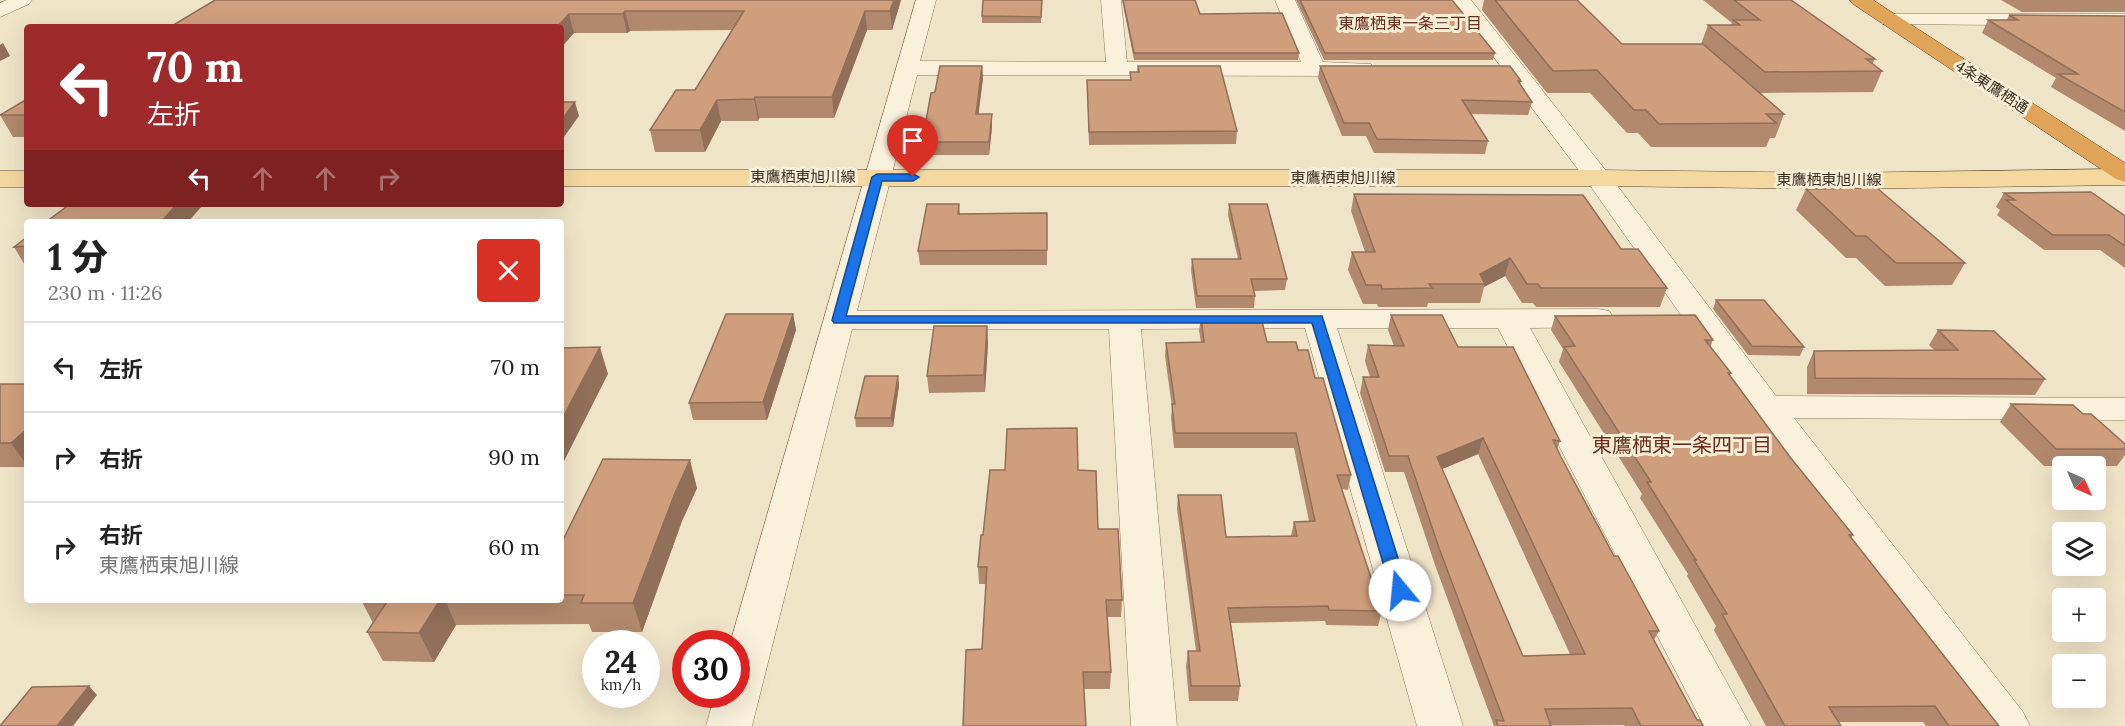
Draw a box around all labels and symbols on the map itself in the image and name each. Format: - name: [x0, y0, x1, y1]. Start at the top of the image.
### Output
- district label: 東鷹栖東一条三丁目: [1338, 13, 1482, 33]
- street label: 4条東鷹栖通: [1952, 56, 2032, 117]
- pin: [887, 115, 938, 177]
- street label: 東鷹栖東旭川線: [750, 167, 856, 186]
- street label: 東鷹栖東旭川線: [1290, 168, 1396, 187]
- street label: 東鷹栖東旭川線: [1776, 170, 1882, 189]
- district label: 東鷹栖東一条四丁目: [1592, 432, 1772, 457]
- north arrow: [2052, 456, 2106, 510]
- position arrow: [1368, 558, 1432, 622]
- speed limit sign: 30: [672, 630, 750, 708]

